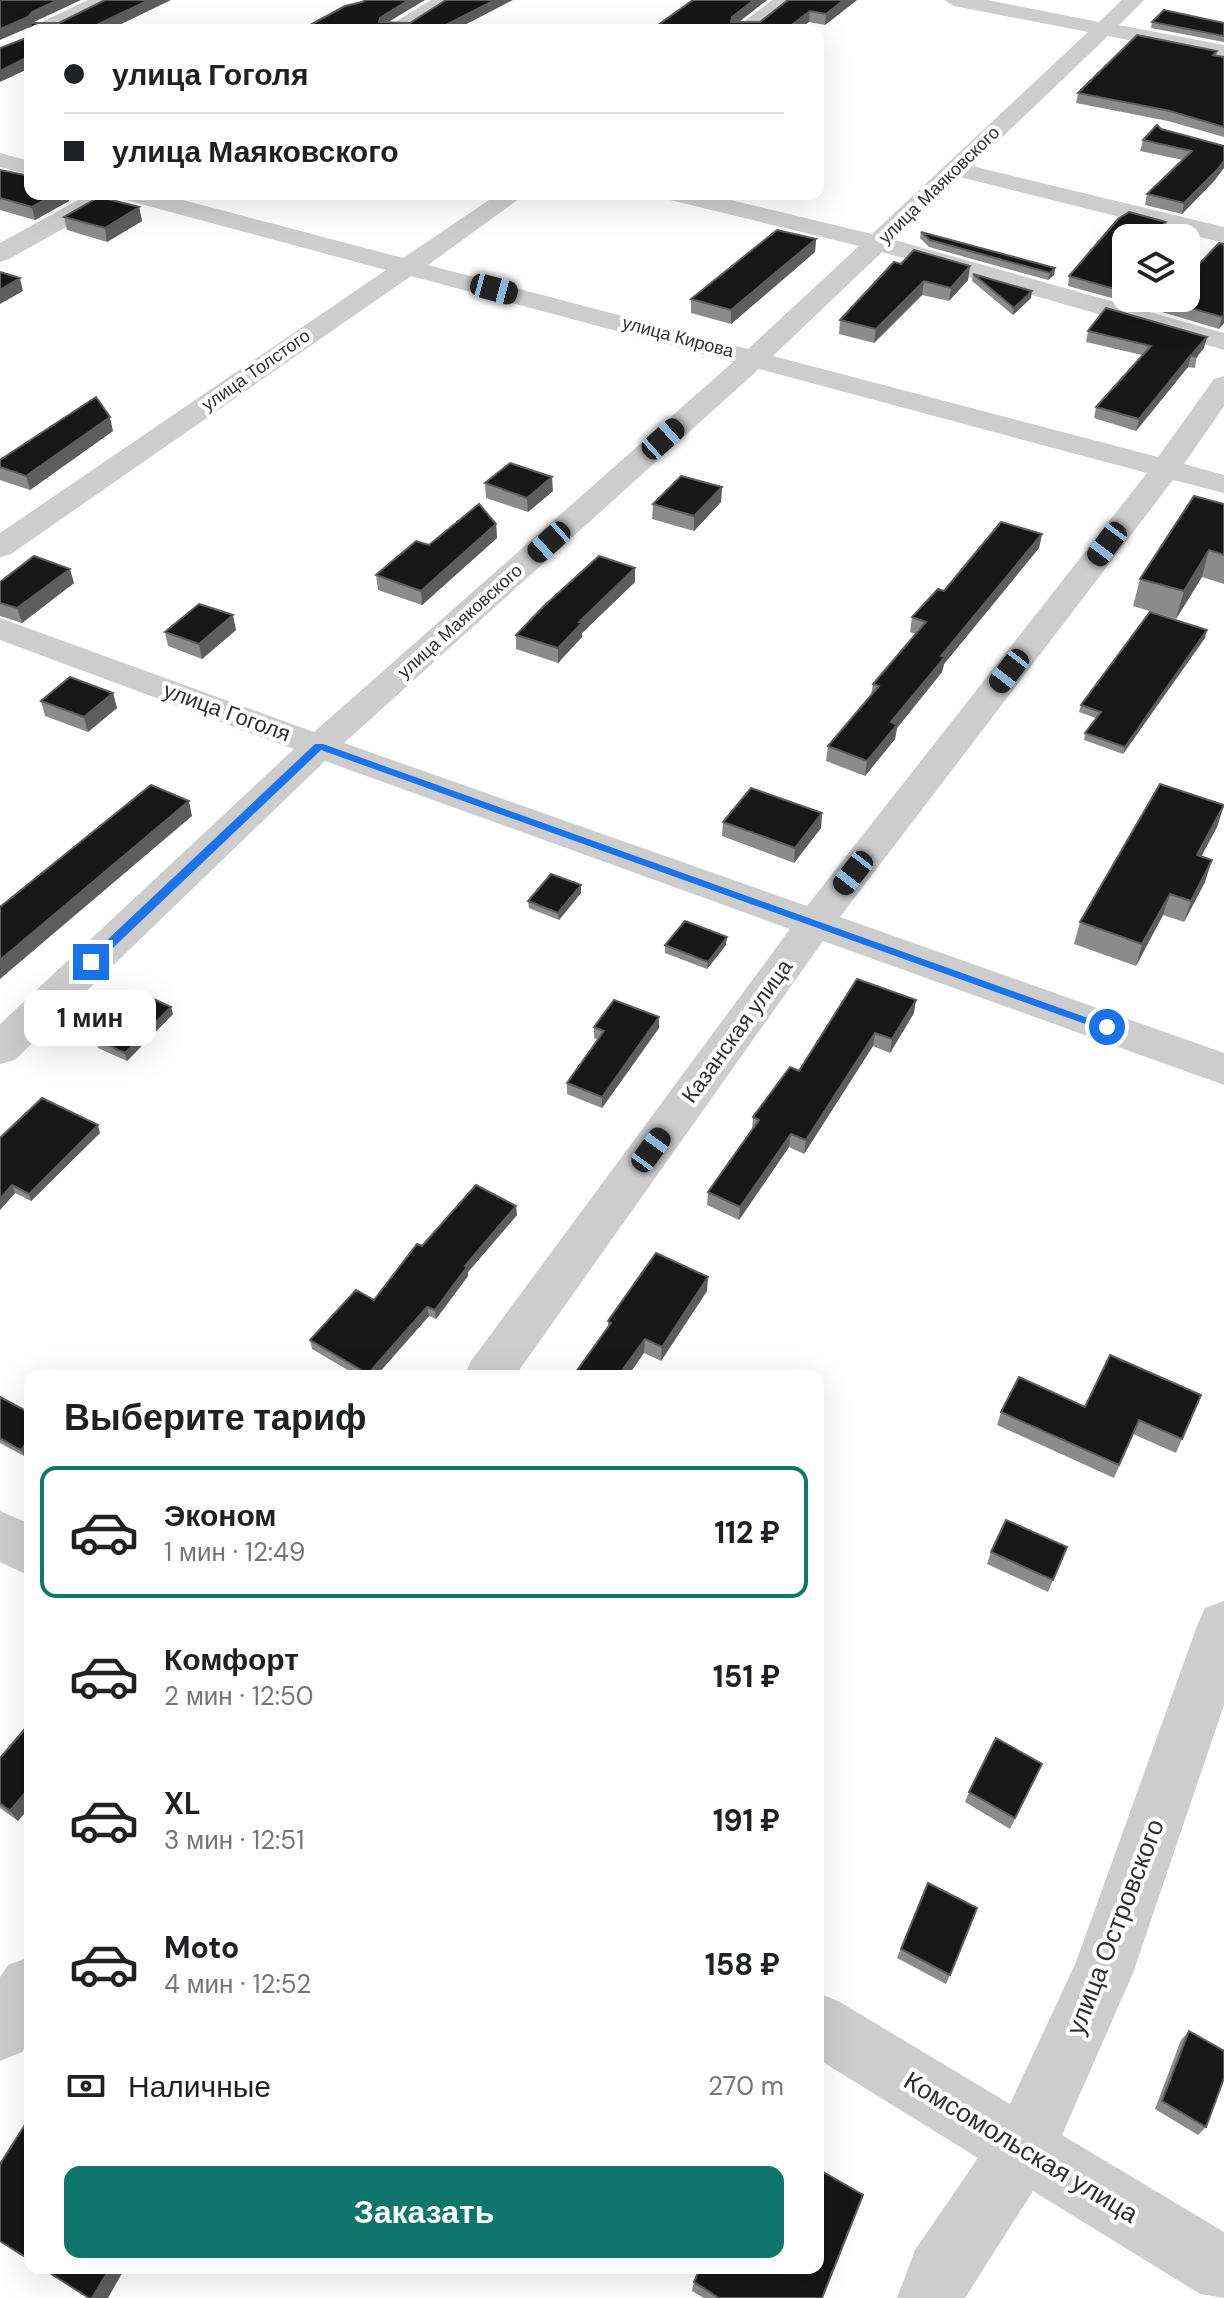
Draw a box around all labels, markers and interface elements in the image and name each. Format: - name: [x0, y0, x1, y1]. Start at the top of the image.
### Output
- text: улица Гоголя: [112, 55, 308, 94]
- street label: улица Маяковского: [873, 121, 1005, 249]
- text: улица Маяковского: [112, 132, 399, 171]
- map controls: [1112, 224, 1200, 312]
- button: layers: [1112, 224, 1200, 312]
- car: [468, 271, 520, 307]
- street label: улица Кирова: [620, 311, 737, 364]
- street label: улица Толстого: [197, 324, 315, 416]
- car: [637, 414, 689, 464]
- car: [523, 517, 575, 567]
- car: [1083, 518, 1131, 570]
- street label: улица Маяковского: [393, 559, 527, 683]
- car: [985, 645, 1033, 697]
- street label: улица Гоголя: [160, 676, 294, 748]
- car: [829, 847, 877, 899]
- route end: [73, 944, 109, 980]
- street label: Казанская улица: [675, 953, 799, 1109]
- callout: 1 мин: [25, 990, 157, 1046]
- text: 1 мин: [57, 1001, 123, 1035]
- route start: [1089, 1009, 1125, 1045]
- car: [627, 1124, 675, 1176]
- text: Выберите тариф: [64, 1394, 367, 1441]
- icon: car: [68, 1496, 140, 1568]
- text: Эконом: [164, 1496, 277, 1535]
- text: 112 ₽: [714, 1513, 780, 1552]
- text: 1 мин · 12:49: [164, 1535, 305, 1569]
- icon: car: [68, 1640, 140, 1712]
- text: Комфорт: [164, 1640, 299, 1679]
- text: 151 ₽: [713, 1657, 780, 1696]
- text: 2 мин · 12:50: [164, 1679, 314, 1713]
- icon: car: [68, 1784, 140, 1856]
- text: XL: [164, 1784, 201, 1823]
- text: 191 ₽: [713, 1801, 780, 1840]
- street label: улица Островского: [1058, 1814, 1172, 2040]
- text: 3 мин · 12:51: [164, 1823, 304, 1857]
- icon: car: [68, 1928, 140, 2000]
- text: Moto: [164, 1928, 239, 1967]
- text: 158 ₽: [705, 1945, 780, 1984]
- text: 4 мин · 12:52: [164, 1967, 311, 2001]
- icon: cash: [64, 2064, 108, 2108]
- street label: Комсомольская улица: [898, 2064, 1145, 2231]
- text: Наличные: [128, 2067, 271, 2106]
- text: 270 m: [708, 2069, 784, 2103]
- button: Заказать: [64, 2166, 784, 2258]

